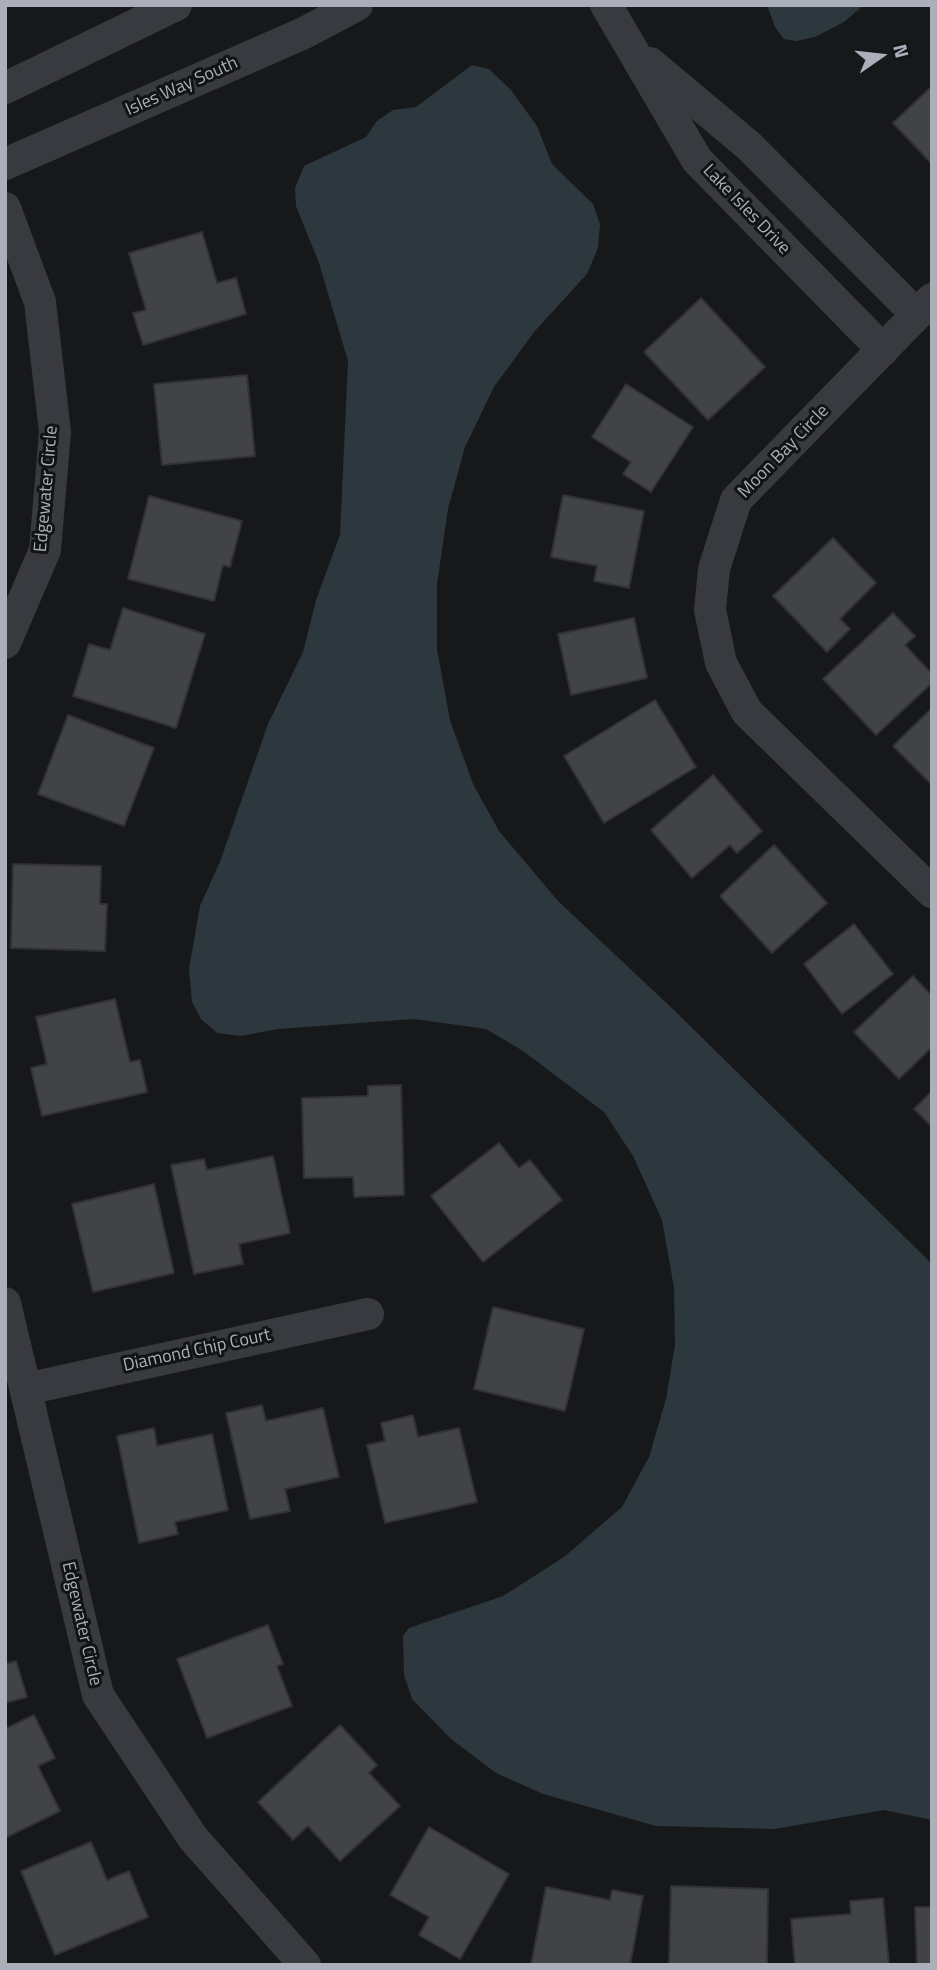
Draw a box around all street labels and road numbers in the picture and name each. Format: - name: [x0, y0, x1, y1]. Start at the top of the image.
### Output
- street label: Isles Way South: [123, 53, 241, 121]
- street label: Lake Isles Drive: [698, 160, 794, 260]
- street label: Moon Bay Circle: [734, 401, 834, 503]
- street label: Edgewater Circle: [31, 425, 63, 553]
- street label: Diamond Chip Court: [121, 1325, 273, 1377]
- street label: Edgewater Circle: [56, 1560, 106, 1688]

